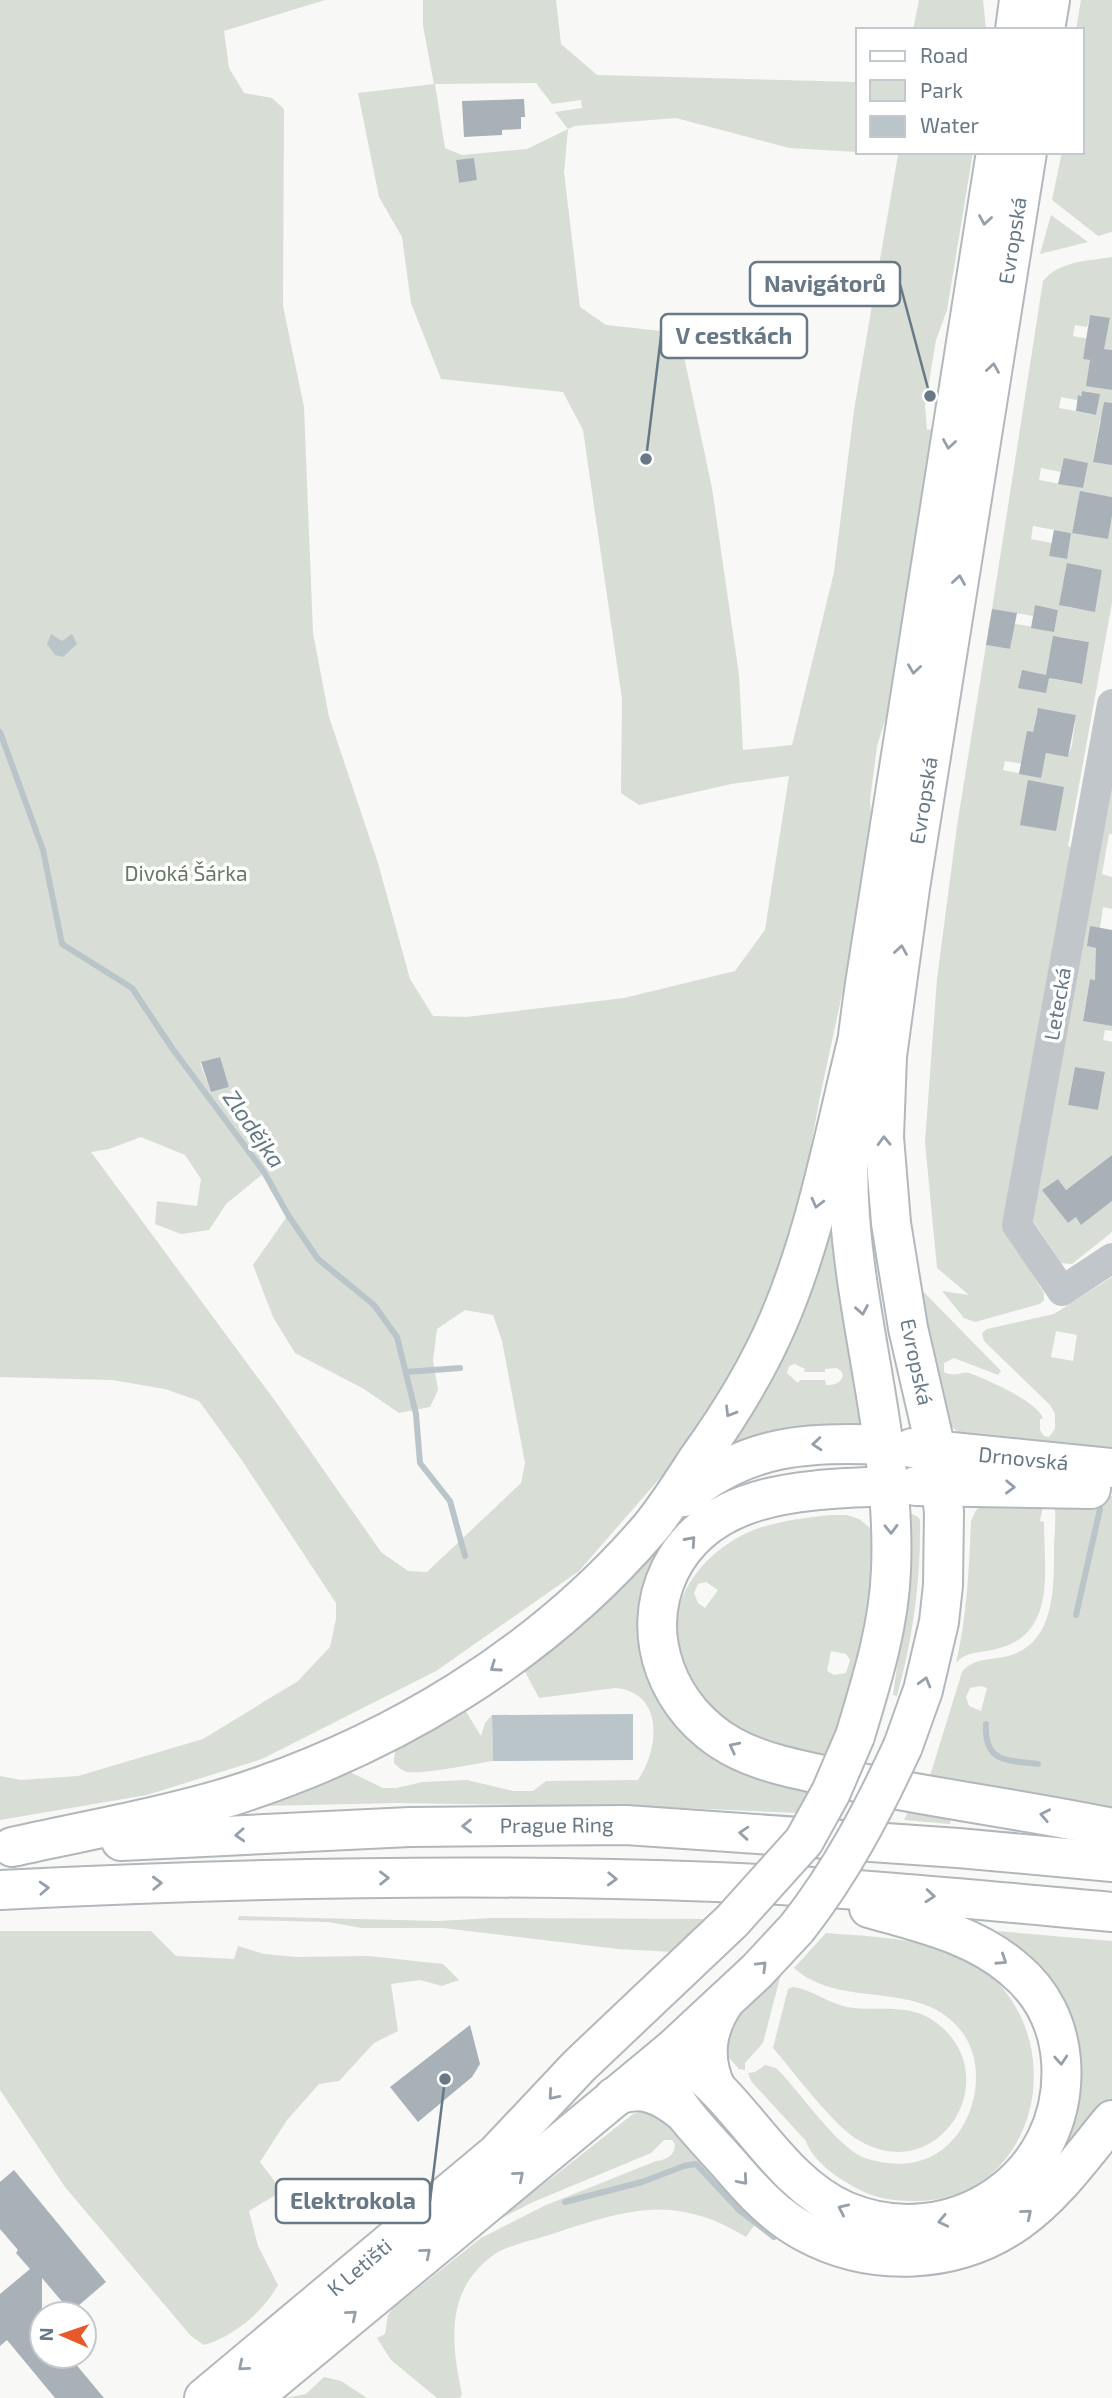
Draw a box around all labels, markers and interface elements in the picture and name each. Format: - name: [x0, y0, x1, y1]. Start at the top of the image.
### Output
- legend: [856, 28, 1084, 154]
- text: Road: [920, 42, 968, 67]
- text: Park: [920, 77, 963, 102]
- text: Water: [920, 112, 979, 137]
- street label: Evropská: [992, 195, 1031, 286]
- one-way arrow: [978, 214, 993, 226]
- callout: Navigátorů: [750, 262, 900, 306]
- text: Navigátorů: [764, 269, 886, 297]
- callout: V cestkách: [661, 314, 807, 358]
- text: V cestkách: [676, 321, 792, 349]
- one-way arrow: [985, 362, 1000, 374]
- one-way arrow: [942, 438, 957, 450]
- one-way arrow: [952, 574, 967, 586]
- one-way arrow: [906, 663, 921, 675]
- street label: Evropská: [903, 755, 942, 846]
- park label: Divoká Šárka: [125, 860, 247, 885]
- one-way arrow: [893, 944, 908, 956]
- street label: Letecká: [1038, 965, 1075, 1042]
- water label: Zlodějka: [218, 1084, 292, 1173]
- one-way arrow: [877, 1136, 892, 1147]
- one-way arrow: [811, 1197, 825, 1209]
- one-way arrow: [854, 1304, 869, 1316]
- street label: Evropská: [896, 1316, 939, 1407]
- one-way arrow: [725, 1405, 738, 1418]
- one-way arrow: [811, 1437, 823, 1452]
- street label: Drnovská: [977, 1441, 1070, 1475]
- one-way arrow: [1005, 1480, 1016, 1495]
- one-way arrow: [883, 1525, 899, 1535]
- one-way arrow: [683, 1536, 696, 1549]
- one-way arrow: [490, 1659, 503, 1671]
- one-way arrow: [917, 1676, 931, 1688]
- one-way arrow: [729, 1741, 741, 1755]
- one-way arrow: [1039, 1808, 1051, 1823]
- street label: Prague Ring: [499, 1811, 614, 1837]
- one-way arrow: [462, 1818, 472, 1834]
- one-way arrow: [738, 1826, 749, 1841]
- one-way arrow: [234, 1827, 245, 1842]
- one-way arrow: [379, 1870, 390, 1886]
- one-way arrow: [606, 1871, 617, 1886]
- one-way arrow: [151, 1876, 162, 1891]
- one-way arrow: [39, 1881, 50, 1896]
- one-way arrow: [925, 1888, 936, 1903]
- one-way arrow: [994, 1952, 1007, 1965]
- one-way arrow: [754, 1961, 767, 1974]
- one-way arrow: [1053, 2055, 1068, 2066]
- one-way arrow: [549, 2087, 561, 2100]
- one-way arrow: [511, 2172, 524, 2184]
- one-way arrow: [735, 2172, 747, 2185]
- callout: Elektrokola: [276, 2179, 430, 2223]
- text: Elektrokola: [290, 2186, 416, 2214]
- one-way arrow: [838, 2203, 850, 2217]
- one-way arrow: [1019, 2209, 1031, 2222]
- one-way arrow: [937, 2213, 949, 2227]
- street label: K Letišti: [322, 2233, 396, 2301]
- one-way arrow: [417, 2249, 430, 2261]
- north arrow: [28, 2300, 98, 2370]
- one-way arrow: [344, 2311, 357, 2323]
- text: N: [34, 2327, 57, 2342]
- one-way arrow: [238, 2358, 251, 2370]

